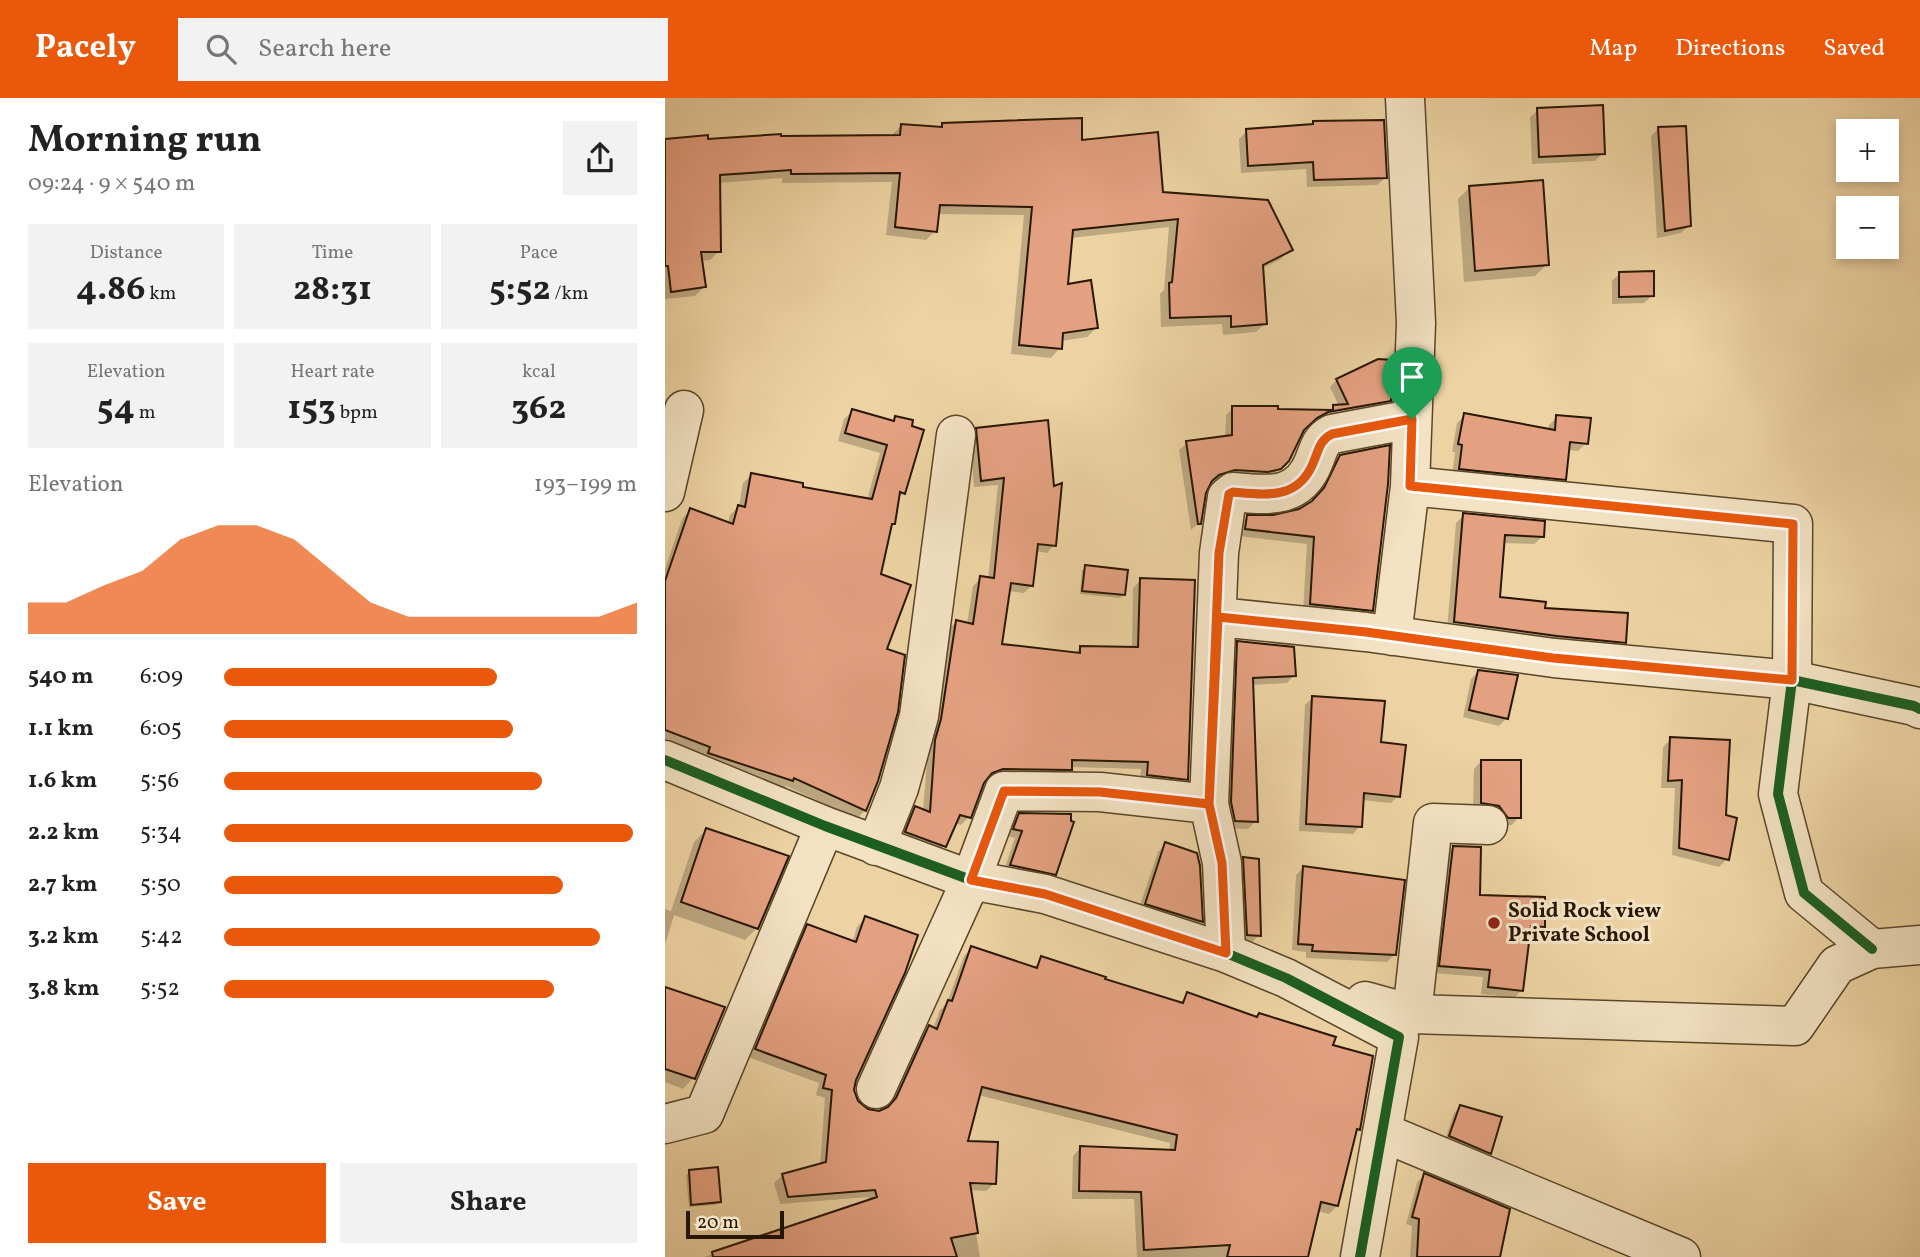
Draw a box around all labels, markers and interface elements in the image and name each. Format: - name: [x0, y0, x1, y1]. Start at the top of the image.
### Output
- search box: [178, 18, 668, 81]
- text: Pacely: [35, 26, 136, 72]
- icon: search: [202, 30, 240, 68]
- text: Search here: [258, 31, 391, 67]
- text: Map: [1589, 32, 1637, 66]
- text: Directions: [1675, 32, 1785, 66]
- text: Saved: [1823, 32, 1885, 66]
- text: Morning run: [28, 115, 262, 168]
- map controls: [1836, 119, 1899, 259]
- button: +: [1836, 119, 1899, 182]
- button: share: [563, 121, 637, 195]
- text: 09:24 · 9 × 540 m: [28, 168, 195, 200]
- button: −: [1836, 196, 1899, 259]
- text: Distance: [90, 240, 163, 266]
- text: Time: [312, 240, 353, 266]
- text: Pace: [520, 240, 558, 266]
- text: 4.86: [76, 266, 145, 314]
- text: 28:31: [293, 266, 372, 314]
- text: 5:52: [489, 266, 551, 314]
- text: km: [145, 281, 176, 307]
- text: /km: [551, 281, 589, 307]
- pin: [1382, 347, 1442, 419]
- icon: arrive: [1393, 358, 1431, 396]
- text: Elevation: [87, 359, 166, 385]
- text: Heart rate: [291, 359, 374, 385]
- text: kcal: [522, 359, 556, 385]
- text: 54: [97, 385, 135, 433]
- text: 153: [287, 385, 336, 433]
- text: 362: [511, 385, 566, 433]
- text: m: [135, 400, 156, 426]
- text: bpm: [336, 400, 378, 426]
- text: Elevation: [28, 469, 124, 501]
- text: 193–199 m: [534, 469, 637, 501]
- text: 540 m: [28, 661, 94, 693]
- text: 6:09: [140, 661, 183, 693]
- text: 1.1 km: [28, 713, 94, 745]
- text: 6:05: [140, 713, 182, 745]
- text: 1.6 km: [28, 765, 97, 797]
- text: 5:56: [140, 765, 179, 797]
- text: 2.2 km: [28, 817, 99, 849]
- text: 5:34: [140, 817, 182, 849]
- text: 2.7 km: [28, 869, 98, 901]
- text: 5:50: [140, 869, 181, 901]
- place label: Solid Rock view Private School: [1508, 897, 1662, 950]
- marker: Solid Rock view Private School: [1486, 915, 1502, 931]
- text: 3.2 km: [28, 921, 99, 953]
- text: 5:42: [140, 921, 183, 953]
- text: 3.8 km: [28, 973, 100, 1005]
- text: 5:52: [140, 973, 180, 1005]
- button: Save: [28, 1163, 326, 1243]
- button: Share: [340, 1163, 637, 1243]
- scale bar: [686, 1208, 784, 1240]
- text: 20 m: [697, 1210, 739, 1236]

